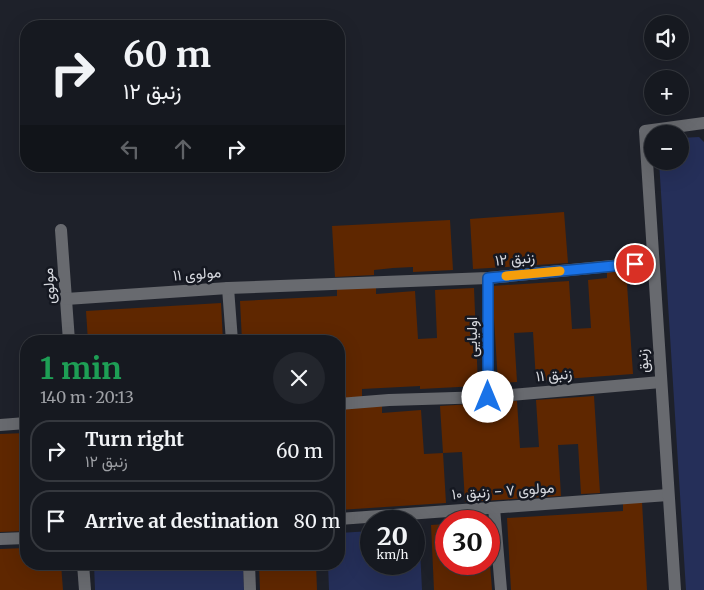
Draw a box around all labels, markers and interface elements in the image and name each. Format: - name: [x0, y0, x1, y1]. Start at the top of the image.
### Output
- map controls: [644, 15, 689, 170]
- button: sound: [644, 15, 689, 60]
- text: 60 m: [123, 33, 211, 77]
- icon: right: [40, 40, 105, 105]
- button: +: [644, 70, 689, 115]
- text: زنبق ۱۲: [123, 77, 182, 105]
- button: −: [644, 125, 689, 170]
- icon: left: [116, 135, 144, 163]
- icon: ahead: [169, 135, 197, 163]
- icon: right: [222, 135, 250, 163]
- pin: [614, 243, 656, 285]
- street label: زنبق ۱۲: [494, 247, 536, 271]
- icon: arrive: [621, 250, 649, 278]
- street label: مولوی ۱۱: [172, 262, 222, 286]
- street label: مولوی: [38, 267, 60, 305]
- street label: اولیایی: [462, 317, 482, 357]
- street label: زنبق: [632, 348, 654, 374]
- text: 1 min: [40, 349, 122, 387]
- button: close: [273, 352, 325, 404]
- street label: زنبق ۱۱: [535, 363, 573, 387]
- position arrow: [461, 370, 513, 422]
- text: 140 m · 20:13: [40, 387, 134, 407]
- text: Turn right: [85, 427, 184, 451]
- icon: right: [42, 437, 70, 465]
- text: 60 m: [276, 439, 323, 463]
- text: زنبق ۱۲: [85, 451, 128, 471]
- street label: مولوی ۷ - زنبق ۱۰: [451, 477, 555, 505]
- icon: arrive: [42, 507, 70, 535]
- text: Arrive at destination: [85, 509, 279, 533]
- text: 80 m: [294, 509, 340, 533]
- speed limit sign: 30: [435, 510, 500, 575]
- text: 20: [377, 520, 408, 552]
- text: km/h: [377, 547, 408, 562]

